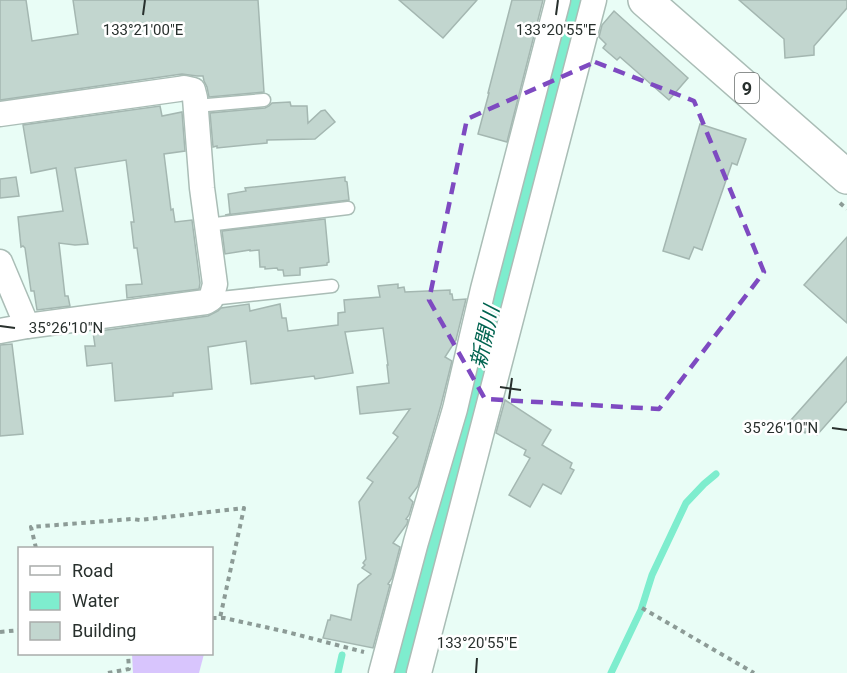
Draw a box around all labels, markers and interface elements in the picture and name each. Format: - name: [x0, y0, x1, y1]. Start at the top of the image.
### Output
- text: 133°21'00"E: [103, 21, 184, 39]
- text: 133°20'55"E: [516, 21, 597, 39]
- road number: 9: [735, 73, 759, 103]
- water label: 新開川: [466, 302, 504, 370]
- text: 35°26'10"N: [29, 319, 103, 337]
- text: 35°26'10"N: [744, 419, 818, 437]
- legend: [18, 547, 213, 655]
- text: Road: [72, 560, 113, 581]
- text: Water: [72, 590, 119, 611]
- text: Building: [72, 620, 136, 641]
- text: 133°20'55"E: [437, 634, 518, 652]

